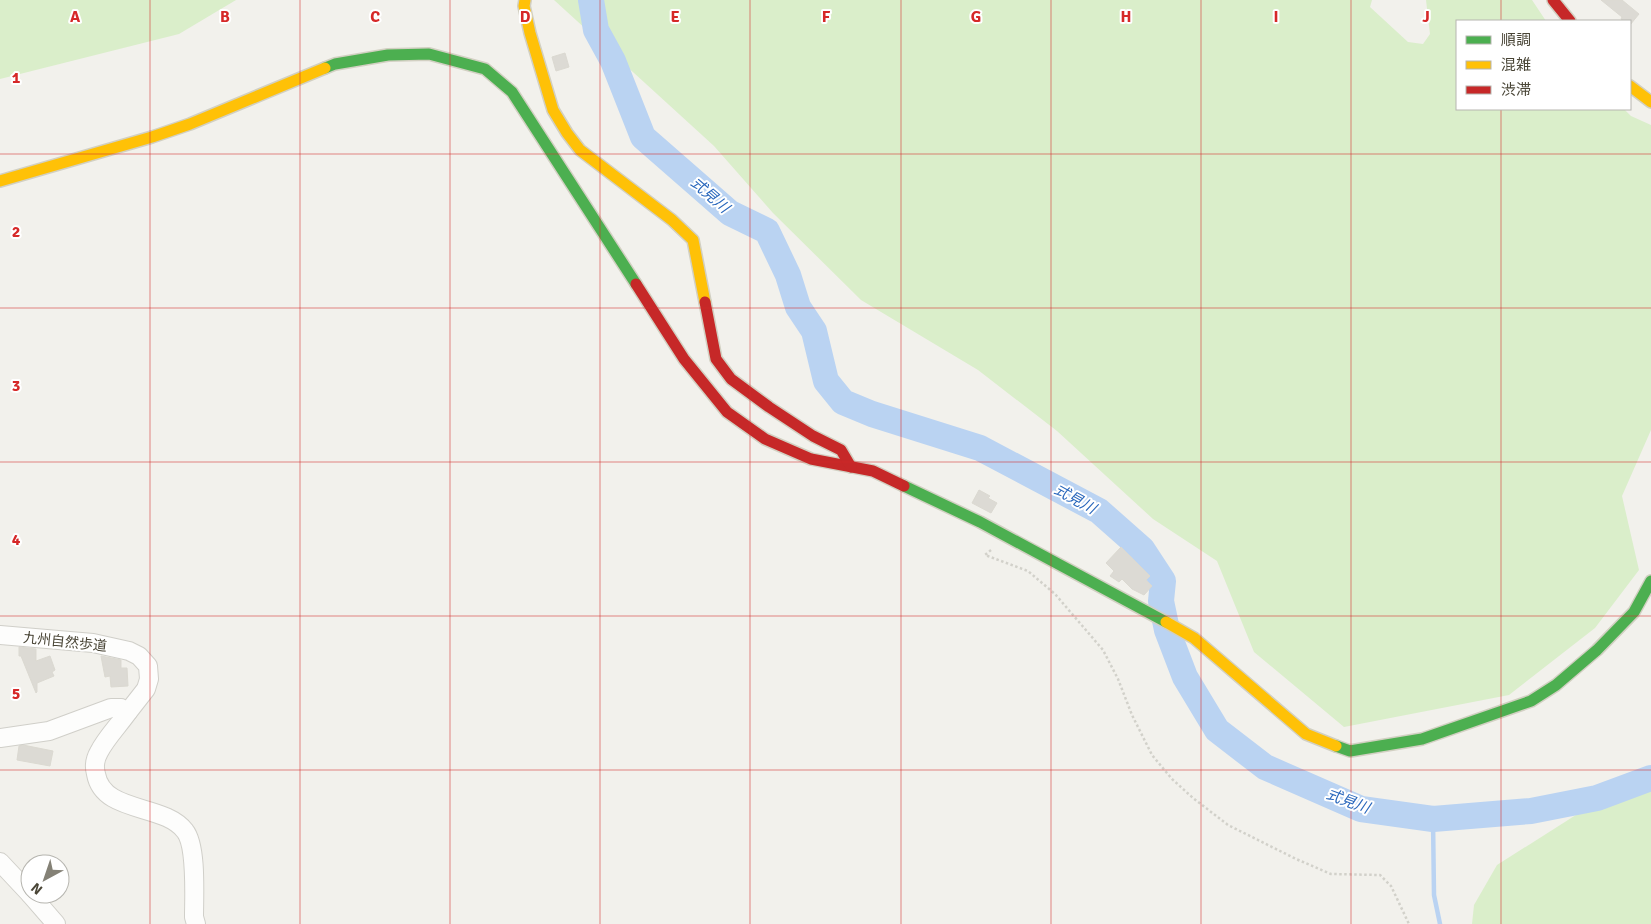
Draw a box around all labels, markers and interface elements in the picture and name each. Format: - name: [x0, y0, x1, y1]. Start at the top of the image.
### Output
- text: A: [70, 7, 81, 27]
- text: B: [220, 7, 230, 27]
- text: C: [370, 7, 380, 27]
- text: D: [520, 7, 531, 27]
- text: E: [670, 7, 680, 27]
- text: F: [822, 7, 831, 27]
- text: G: [971, 7, 981, 27]
- text: H: [1121, 7, 1131, 27]
- text: I: [1273, 7, 1279, 27]
- text: J: [1422, 7, 1430, 27]
- legend: [1456, 20, 1631, 110]
- text: 順調: [1501, 31, 1531, 49]
- text: 混雑: [1501, 56, 1531, 74]
- text: 1: [12, 68, 21, 88]
- text: 渋滞: [1501, 81, 1531, 99]
- water label: 式見川: [687, 173, 734, 218]
- text: 2: [12, 222, 20, 242]
- text: 3: [12, 376, 20, 396]
- water label: 式見川: [1051, 480, 1101, 519]
- text: 4: [12, 530, 21, 550]
- street label: 九州自然歩道: [22, 629, 108, 655]
- text: 5: [12, 684, 20, 704]
- water label: 式見川: [1324, 785, 1374, 818]
- north arrow: [20, 854, 70, 904]
- text: N: [28, 879, 46, 898]

